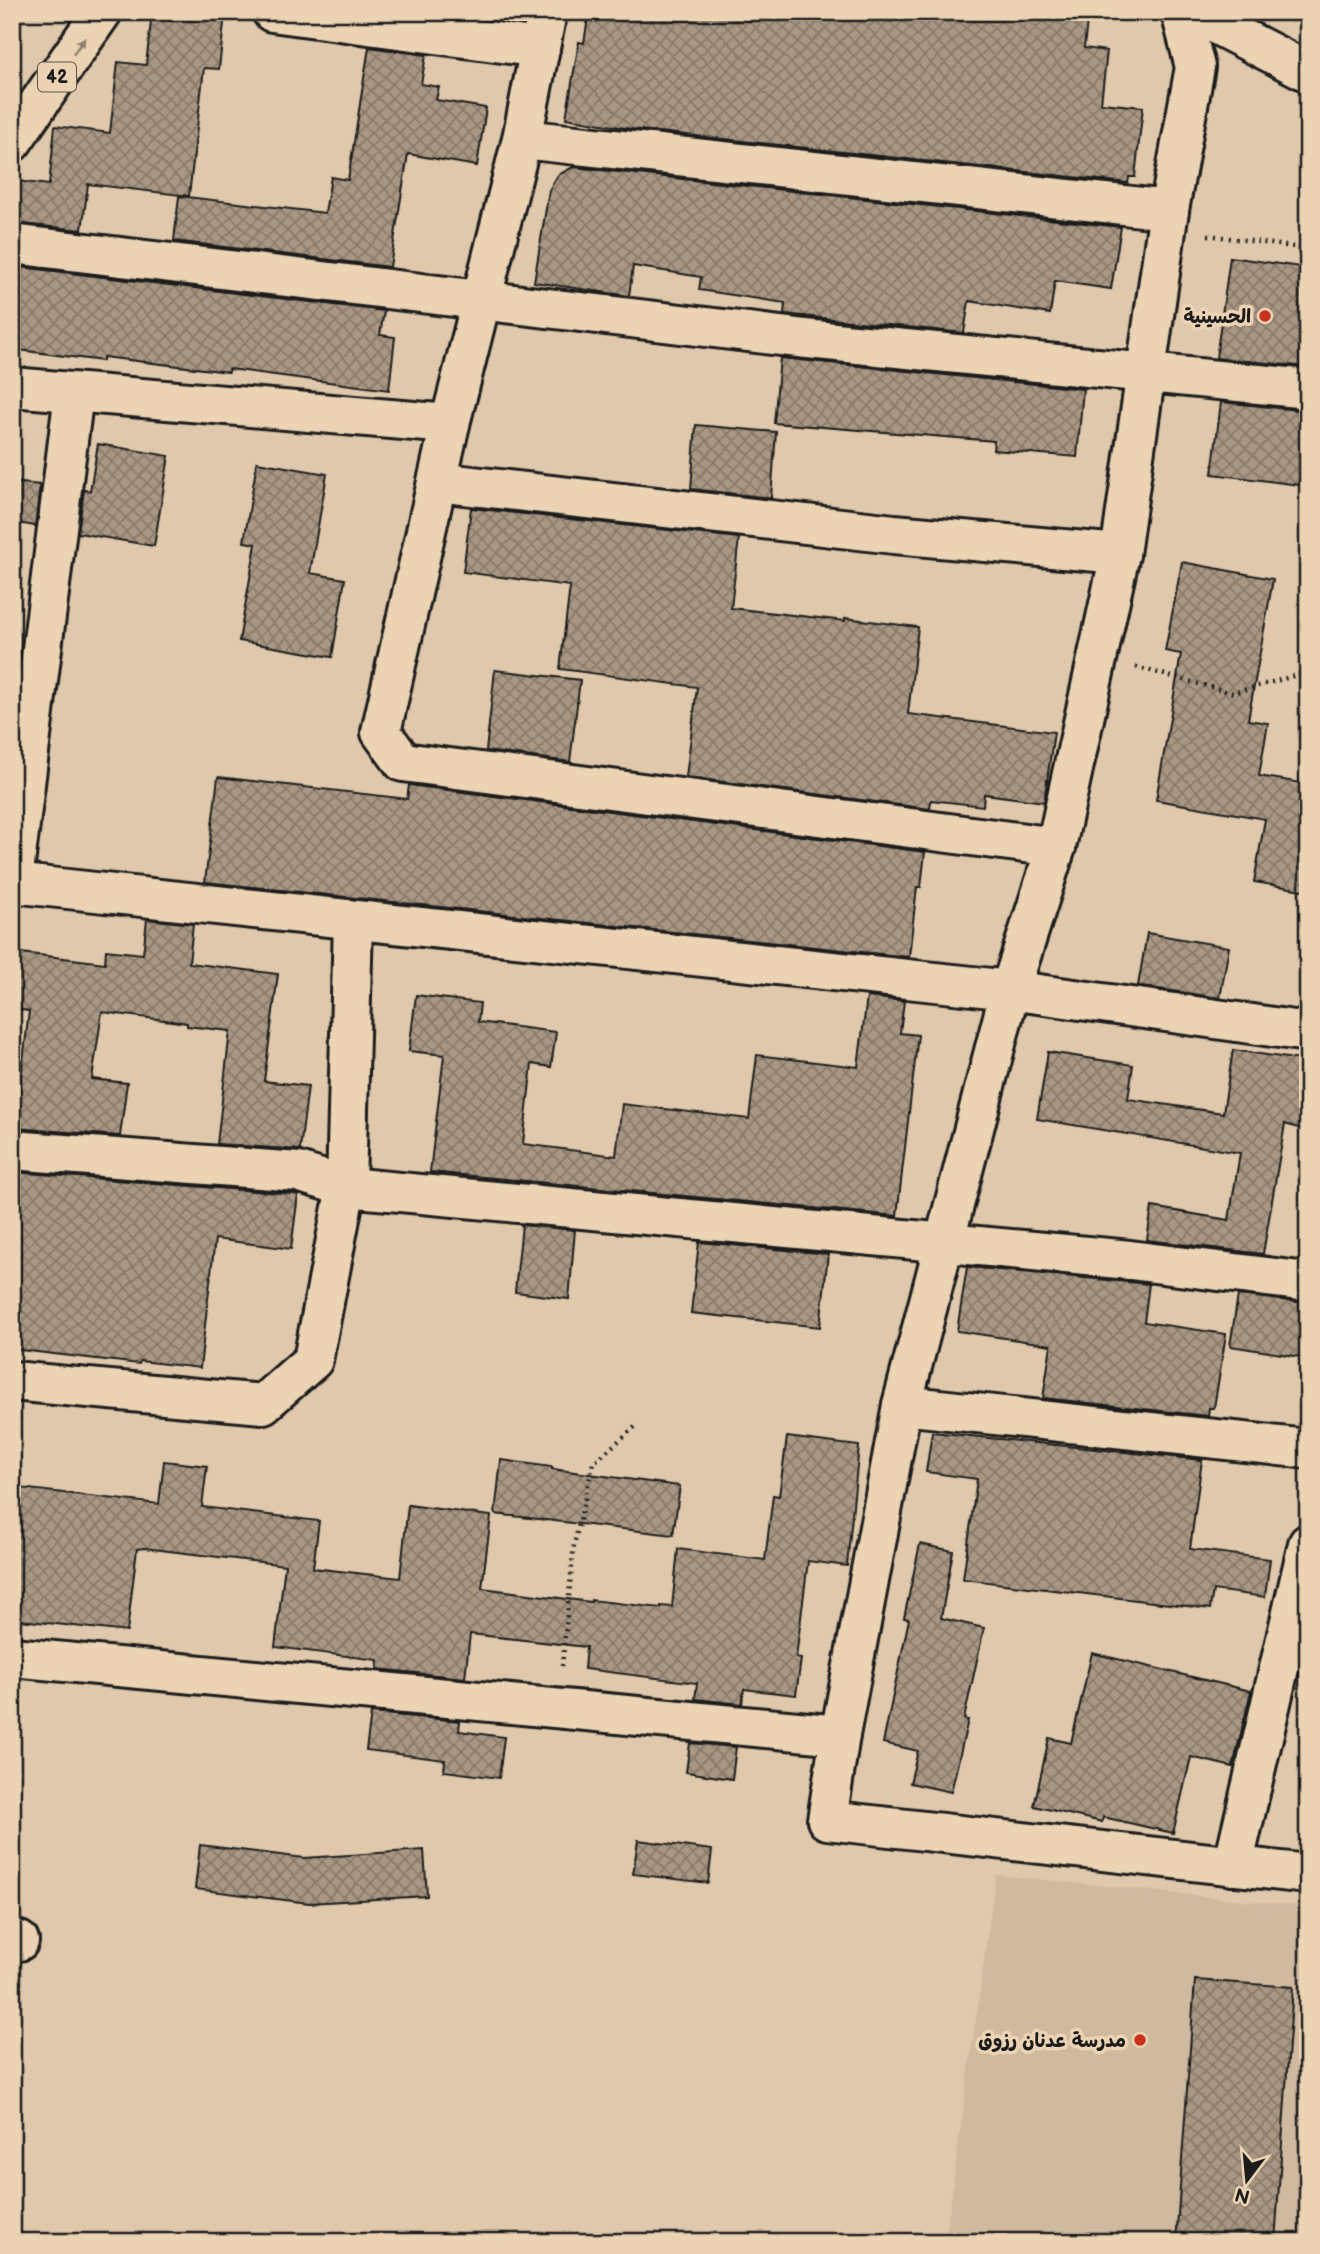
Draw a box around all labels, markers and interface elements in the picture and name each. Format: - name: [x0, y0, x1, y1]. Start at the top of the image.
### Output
- one-way arrow: [72, 37, 86, 55]
- road number: 42: [38, 62, 76, 92]
- place label: الحسينية: [1184, 306, 1251, 329]
- marker: الحسينية: [1257, 308, 1273, 324]
- place label: مدرسة عدنان رزوق: [978, 2030, 1126, 2053]
- marker: مدرسة عدنان رزوق: [1132, 2032, 1148, 2048]
- north arrow: [1212, 2146, 1282, 2216]
- text: N: [1233, 2182, 1253, 2208]

